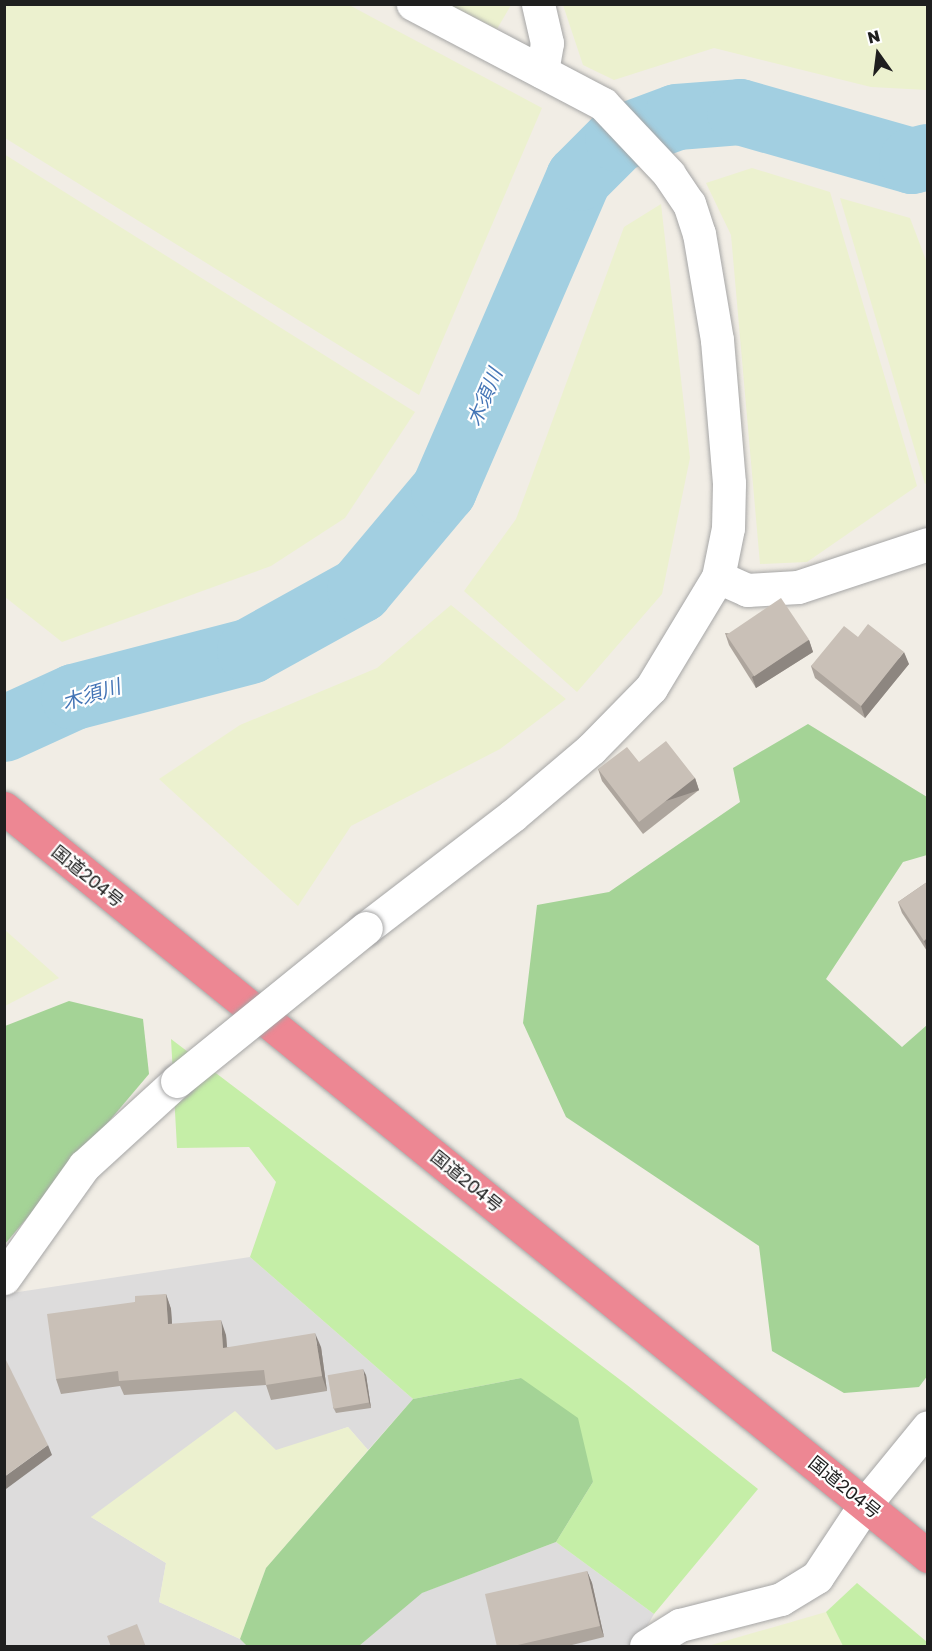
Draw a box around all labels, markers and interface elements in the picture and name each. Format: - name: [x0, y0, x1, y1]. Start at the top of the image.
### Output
- north arrow: [848, 24, 908, 84]
- text: N: [865, 25, 882, 48]
- water label: 木須川: [461, 365, 507, 429]
- water label: 木須川: [59, 674, 123, 714]
- street label: 国道204号: [48, 840, 128, 912]
- street label: 国道204号: [427, 1145, 507, 1217]
- street label: 国道204号: [805, 1451, 885, 1523]

